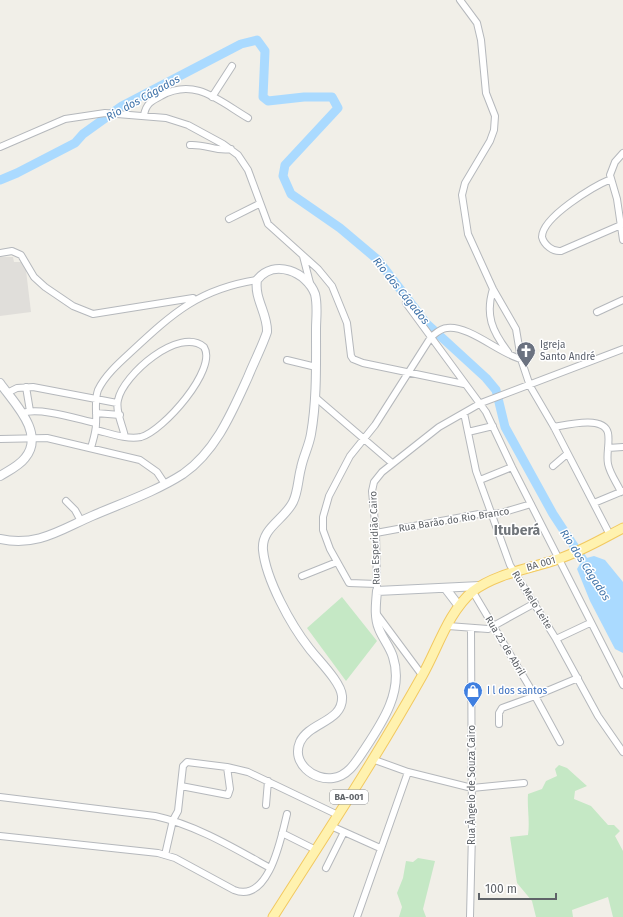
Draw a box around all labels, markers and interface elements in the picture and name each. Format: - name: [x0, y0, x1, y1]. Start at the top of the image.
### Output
- water label: Rio dos Cágados: [104, 72, 182, 124]
- water label: Rio dos Cágados: [370, 255, 432, 327]
- place label: Igreja Santo André: [540, 339, 595, 363]
- church icon: Igreja Santo André: [515, 340, 537, 368]
- street label: Rua Esperidião Cairo: [367, 491, 383, 585]
- street label: Rua Barão do Rio Branco: [398, 505, 510, 535]
- district label: Ituberá: [494, 522, 541, 539]
- water label: Rio dos Cágados: [557, 527, 613, 603]
- street label: BA 001: [525, 554, 557, 574]
- street label: Rua Melo Leite: [509, 569, 555, 631]
- street label: Rua 23 de Abril: [482, 614, 528, 678]
- shop icon: I l dos santos: [462, 680, 484, 708]
- place label: I l dos santos: [487, 685, 547, 697]
- street label: Rua Ângelo de Souza Cairo: [465, 725, 478, 845]
- road number: BA-001: [330, 790, 368, 804]
- scale bar: [479, 875, 556, 901]
- text: 100 m: [485, 882, 517, 896]

